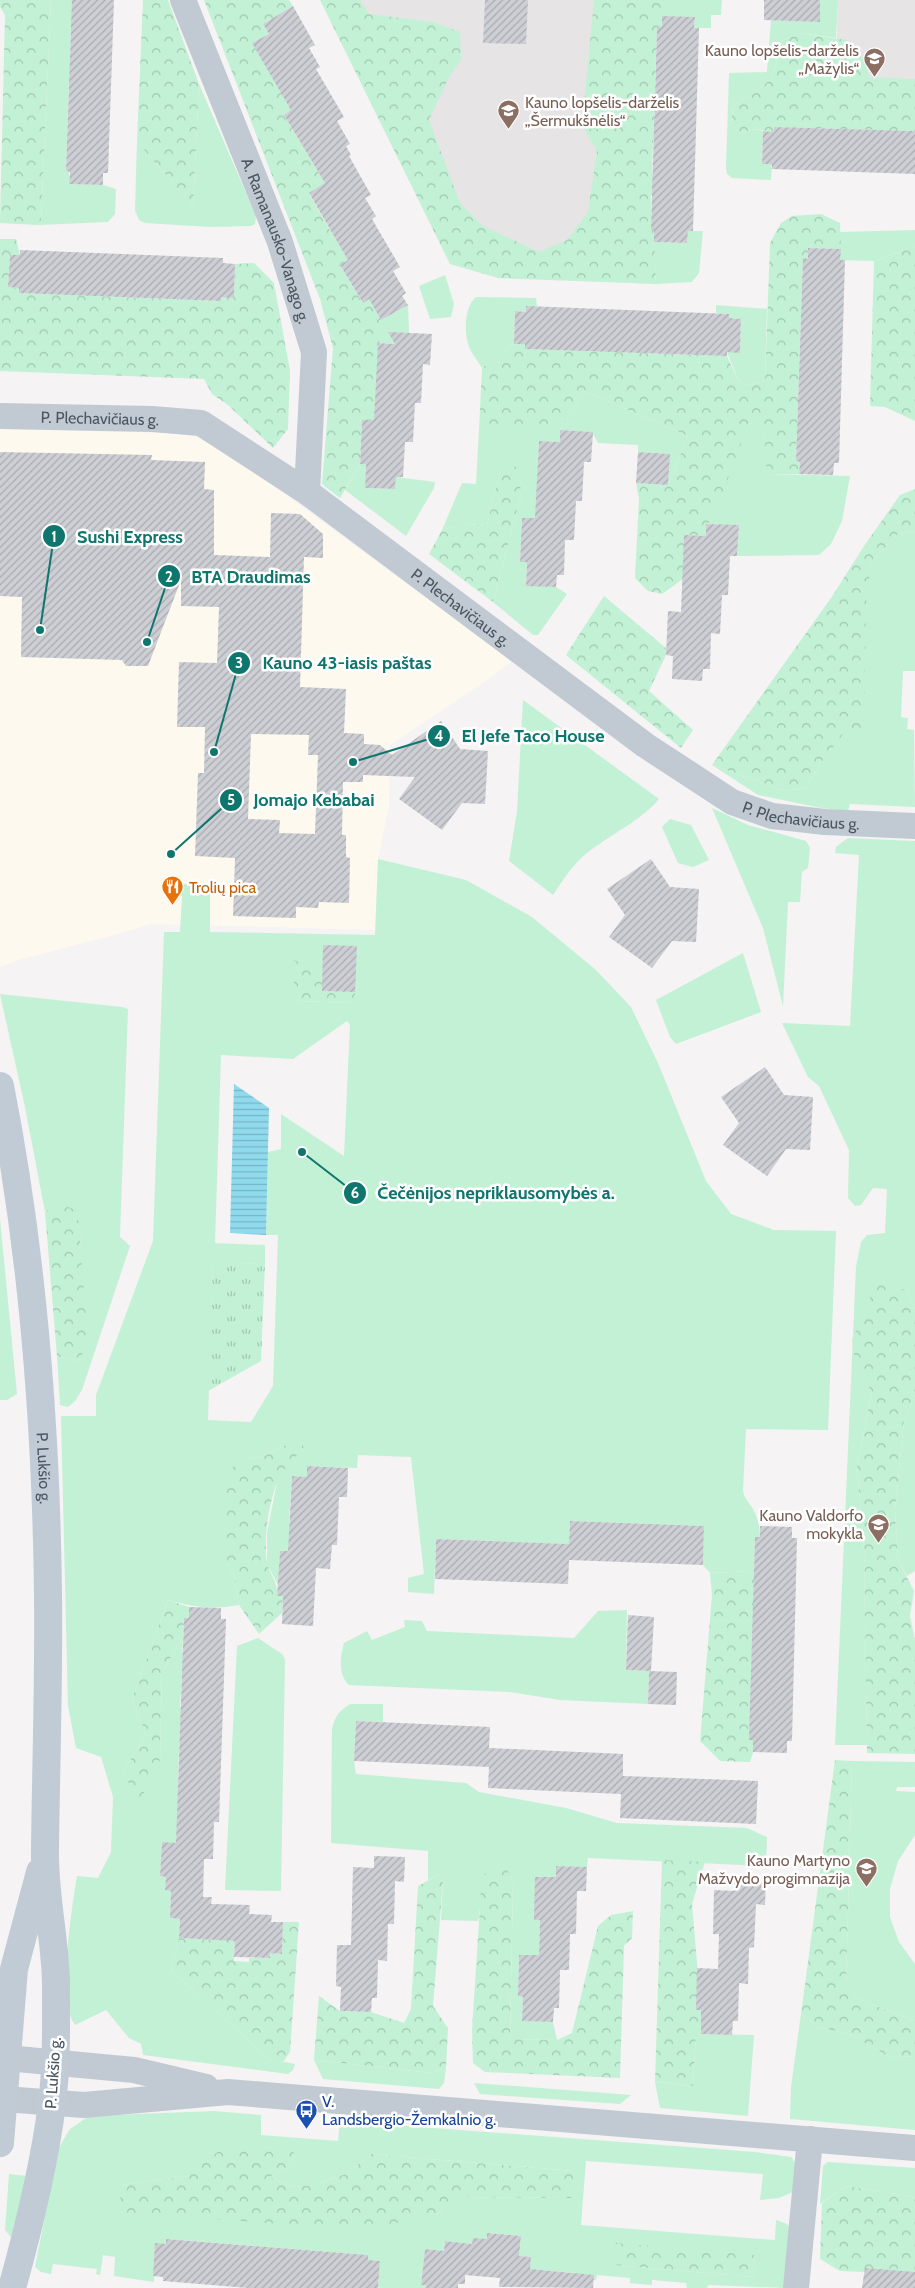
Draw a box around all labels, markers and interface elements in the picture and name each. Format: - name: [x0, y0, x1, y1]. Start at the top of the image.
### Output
- place label: Kauno lopšelis-darželis „Mažylis“: [705, 41, 859, 78]
- school or university icon: Kauno lopšelis-darželis „Mažylis“: [863, 47, 887, 78]
- place label: Kauno lopšelis-darželis „Šermukšnėlis“: [525, 93, 680, 130]
- school or university icon: Kauno lopšelis-darželis „Šermukšnėlis“: [497, 99, 521, 130]
- street label: A. Ramanausko-Vanago g.: [238, 155, 314, 326]
- street label: P. Plechavičiaus g.: [40, 407, 160, 429]
- callout: Sushi Express: [42, 520, 192, 553]
- text: Sushi Express: [77, 526, 183, 548]
- text: 1: [51, 528, 57, 546]
- callout: BTA Draudimas: [157, 560, 321, 593]
- street label: P. Plechavičiaus g.: [408, 564, 514, 650]
- text: BTA Draudimas: [191, 566, 311, 588]
- text: 2: [165, 568, 173, 586]
- callout: Kauno 43-iasis paštas: [227, 647, 441, 680]
- text: Kauno 43-iasis paštas: [262, 652, 432, 674]
- text: 3: [235, 654, 243, 672]
- callout: El Jefe Taco House: [427, 720, 615, 753]
- text: El Jefe Taco House: [462, 725, 604, 747]
- text: 4: [434, 727, 444, 745]
- callout: Jomajo Kebabai: [219, 783, 385, 816]
- text: Jomajo Kebabai: [252, 789, 375, 811]
- text: 5: [227, 791, 235, 809]
- street label: P. Plechavičiaus g.: [740, 797, 860, 833]
- restaurant icon: Trolių pica: [161, 875, 185, 906]
- place label: Trolių pica: [189, 878, 256, 897]
- callout: Čečėnijos nepriklausomybės a.: [343, 1176, 625, 1209]
- text: Čečėnijos nepriklausomybės a.: [377, 1182, 615, 1204]
- text: 6: [351, 1184, 359, 1202]
- street label: P. Lukšio g.: [33, 1432, 55, 1504]
- place label: Kauno Valdorfo mokykla: [759, 1506, 863, 1543]
- school or university icon: Kauno Valdorfo mokykla: [867, 1512, 891, 1543]
- place label: Kauno Martyno Mažvydo progimnazija: [698, 1851, 850, 1888]
- school or university icon: Kauno Martyno Mažvydo progimnazija: [854, 1857, 878, 1888]
- street label: P. Lukšio g.: [41, 2036, 65, 2110]
- place label: V. Landsbergio-Žemkalnio g.: [322, 2092, 496, 2129]
- bus stop icon: V. Landsbergio-Žemkalnio g.: [294, 2098, 318, 2129]

